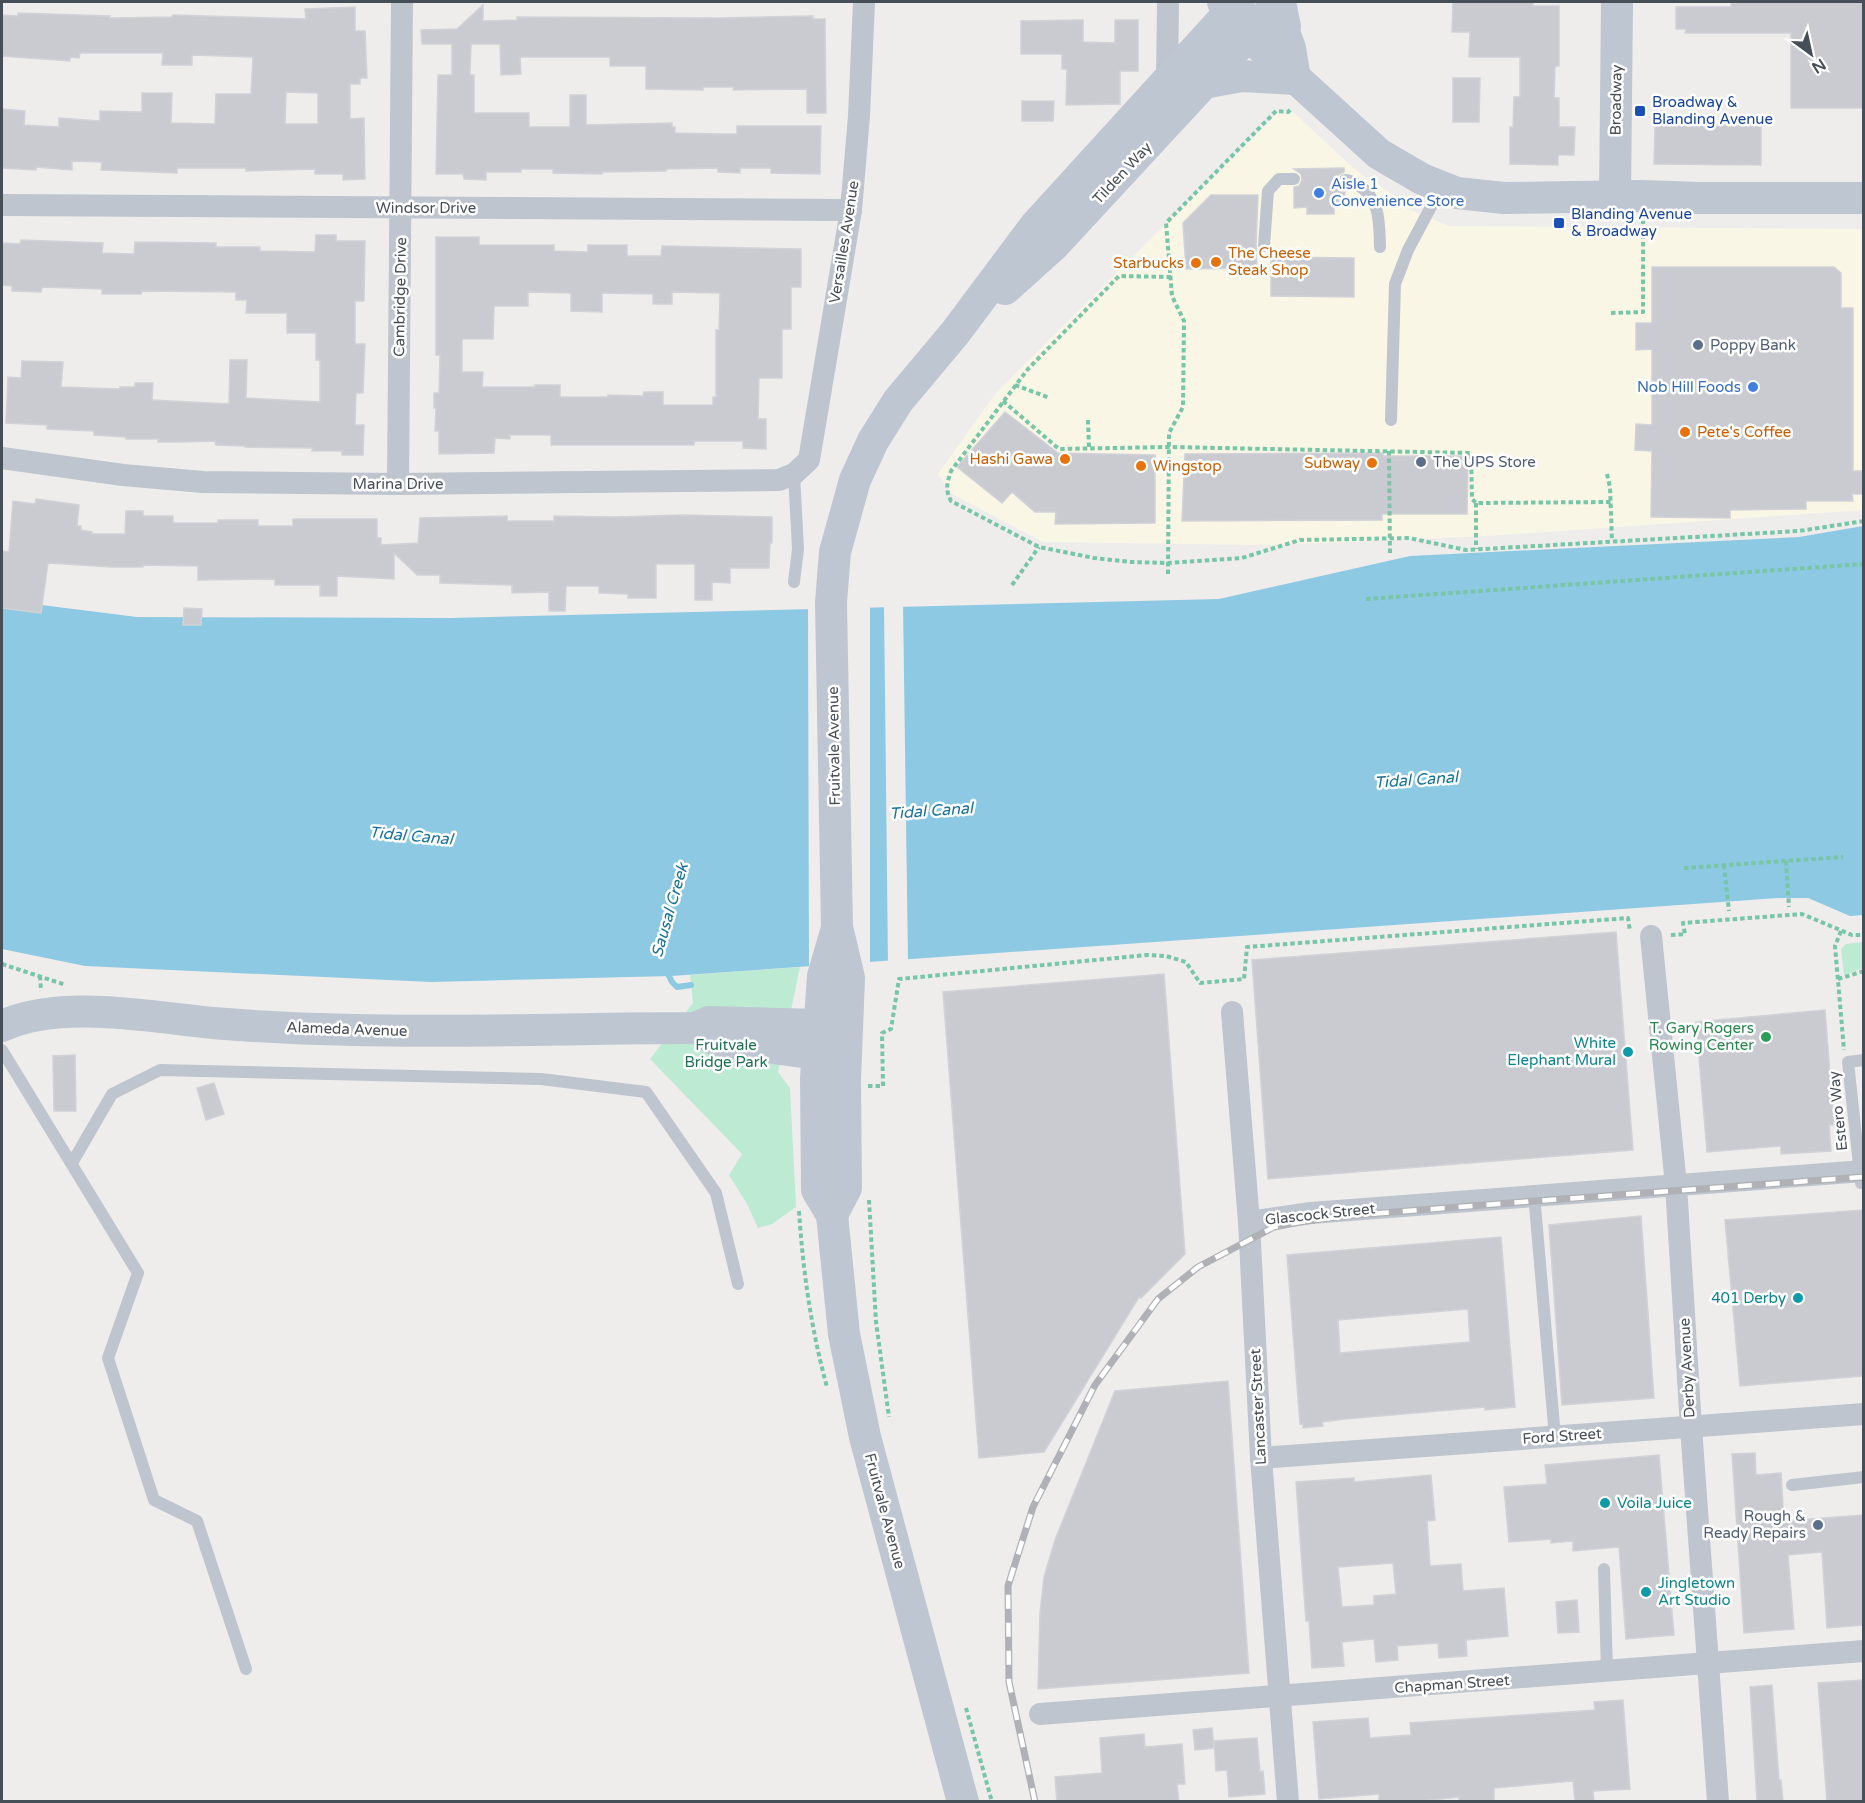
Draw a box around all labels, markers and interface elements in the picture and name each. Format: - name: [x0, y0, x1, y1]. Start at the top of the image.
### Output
- north arrow: [1781, 24, 1841, 84]
- text: N: [1808, 54, 1829, 78]
- street label: Broadway: [1606, 64, 1626, 136]
- place label: Broadway & Blanding Avenue: [1652, 93, 1773, 128]
- marker: Broadway & Blanding Avenue: [1633, 104, 1647, 118]
- street label: Tilden Way: [1089, 138, 1155, 208]
- place label: Aisle 1 Convenience Store: [1331, 175, 1464, 210]
- street label: Versailles Avenue: [825, 179, 863, 305]
- marker: Aisle 1 Convenience Store: [1312, 186, 1326, 200]
- street label: Windsor Drive: [376, 199, 476, 217]
- place label: Blanding Avenue & Broadway: [1571, 205, 1692, 240]
- marker: Blanding Avenue & Broadway: [1552, 216, 1566, 230]
- street label: Cambridge Drive: [390, 237, 410, 357]
- place label: The Cheese Steak Shop: [1228, 244, 1311, 279]
- place label: Starbucks: [1113, 254, 1184, 272]
- marker: The Cheese Steak Shop: [1209, 255, 1223, 269]
- marker: Starbucks: [1189, 256, 1203, 270]
- place label: Poppy Bank: [1710, 336, 1796, 354]
- marker: Poppy Bank: [1691, 338, 1705, 352]
- place label: Nob Hill Foods: [1637, 378, 1741, 396]
- marker: Nob Hill Foods: [1746, 380, 1760, 394]
- place label: Pete's Coffee: [1697, 423, 1791, 441]
- marker: Pete's Coffee: [1678, 425, 1692, 439]
- place label: Hashi Gawa: [969, 450, 1053, 468]
- marker: Hashi Gawa: [1058, 452, 1072, 466]
- place label: The UPS Store: [1433, 453, 1536, 471]
- place label: Subway: [1304, 454, 1360, 472]
- marker: The UPS Store: [1414, 455, 1428, 469]
- marker: Subway: [1365, 456, 1379, 470]
- place label: Wingstop: [1153, 457, 1222, 475]
- marker: Wingstop: [1134, 459, 1148, 473]
- street label: Marina Drive: [353, 475, 443, 493]
- street label: Fruitvale Avenue: [824, 686, 844, 806]
- water label: Tidal Canal: [1374, 767, 1460, 793]
- water label: Tidal Canal: [889, 798, 975, 824]
- water label: Tidal Canal: [368, 822, 455, 850]
- water label: Sausal Creek: [647, 860, 693, 960]
- street label: Alameda Avenue: [286, 1018, 408, 1040]
- place label: T. Gary Rogers Rowing Center: [1649, 1019, 1754, 1054]
- marker: T. Gary Rogers Rowing Center: [1759, 1030, 1773, 1044]
- place label: White Elephant Mural: [1507, 1034, 1616, 1069]
- park label: Fruitvale Bridge Park: [684, 1036, 768, 1071]
- marker: White Elephant Mural: [1621, 1045, 1635, 1059]
- street label: Estero Way: [1825, 1070, 1851, 1152]
- street label: Glascock Street: [1264, 1199, 1376, 1229]
- place label: 401 Derby: [1711, 1289, 1786, 1307]
- marker: 401 Derby: [1791, 1291, 1805, 1305]
- street label: Derby Avenue: [1675, 1317, 1699, 1419]
- street label: Lancaster Street: [1246, 1348, 1270, 1466]
- street label: Ford Street: [1522, 1424, 1602, 1448]
- street label: Fruitvale Avenue: [861, 1451, 909, 1571]
- place label: Voila Juice: [1617, 1494, 1692, 1512]
- marker: Voila Juice: [1598, 1496, 1612, 1510]
- place label: Rough & Ready Repairs: [1703, 1507, 1806, 1542]
- marker: Rough & Ready Repairs: [1811, 1518, 1825, 1532]
- place label: Jingletown Art Studio: [1658, 1574, 1735, 1609]
- marker: Jingletown Art Studio: [1639, 1585, 1653, 1599]
- street label: Chapman Street: [1394, 1671, 1511, 1697]

